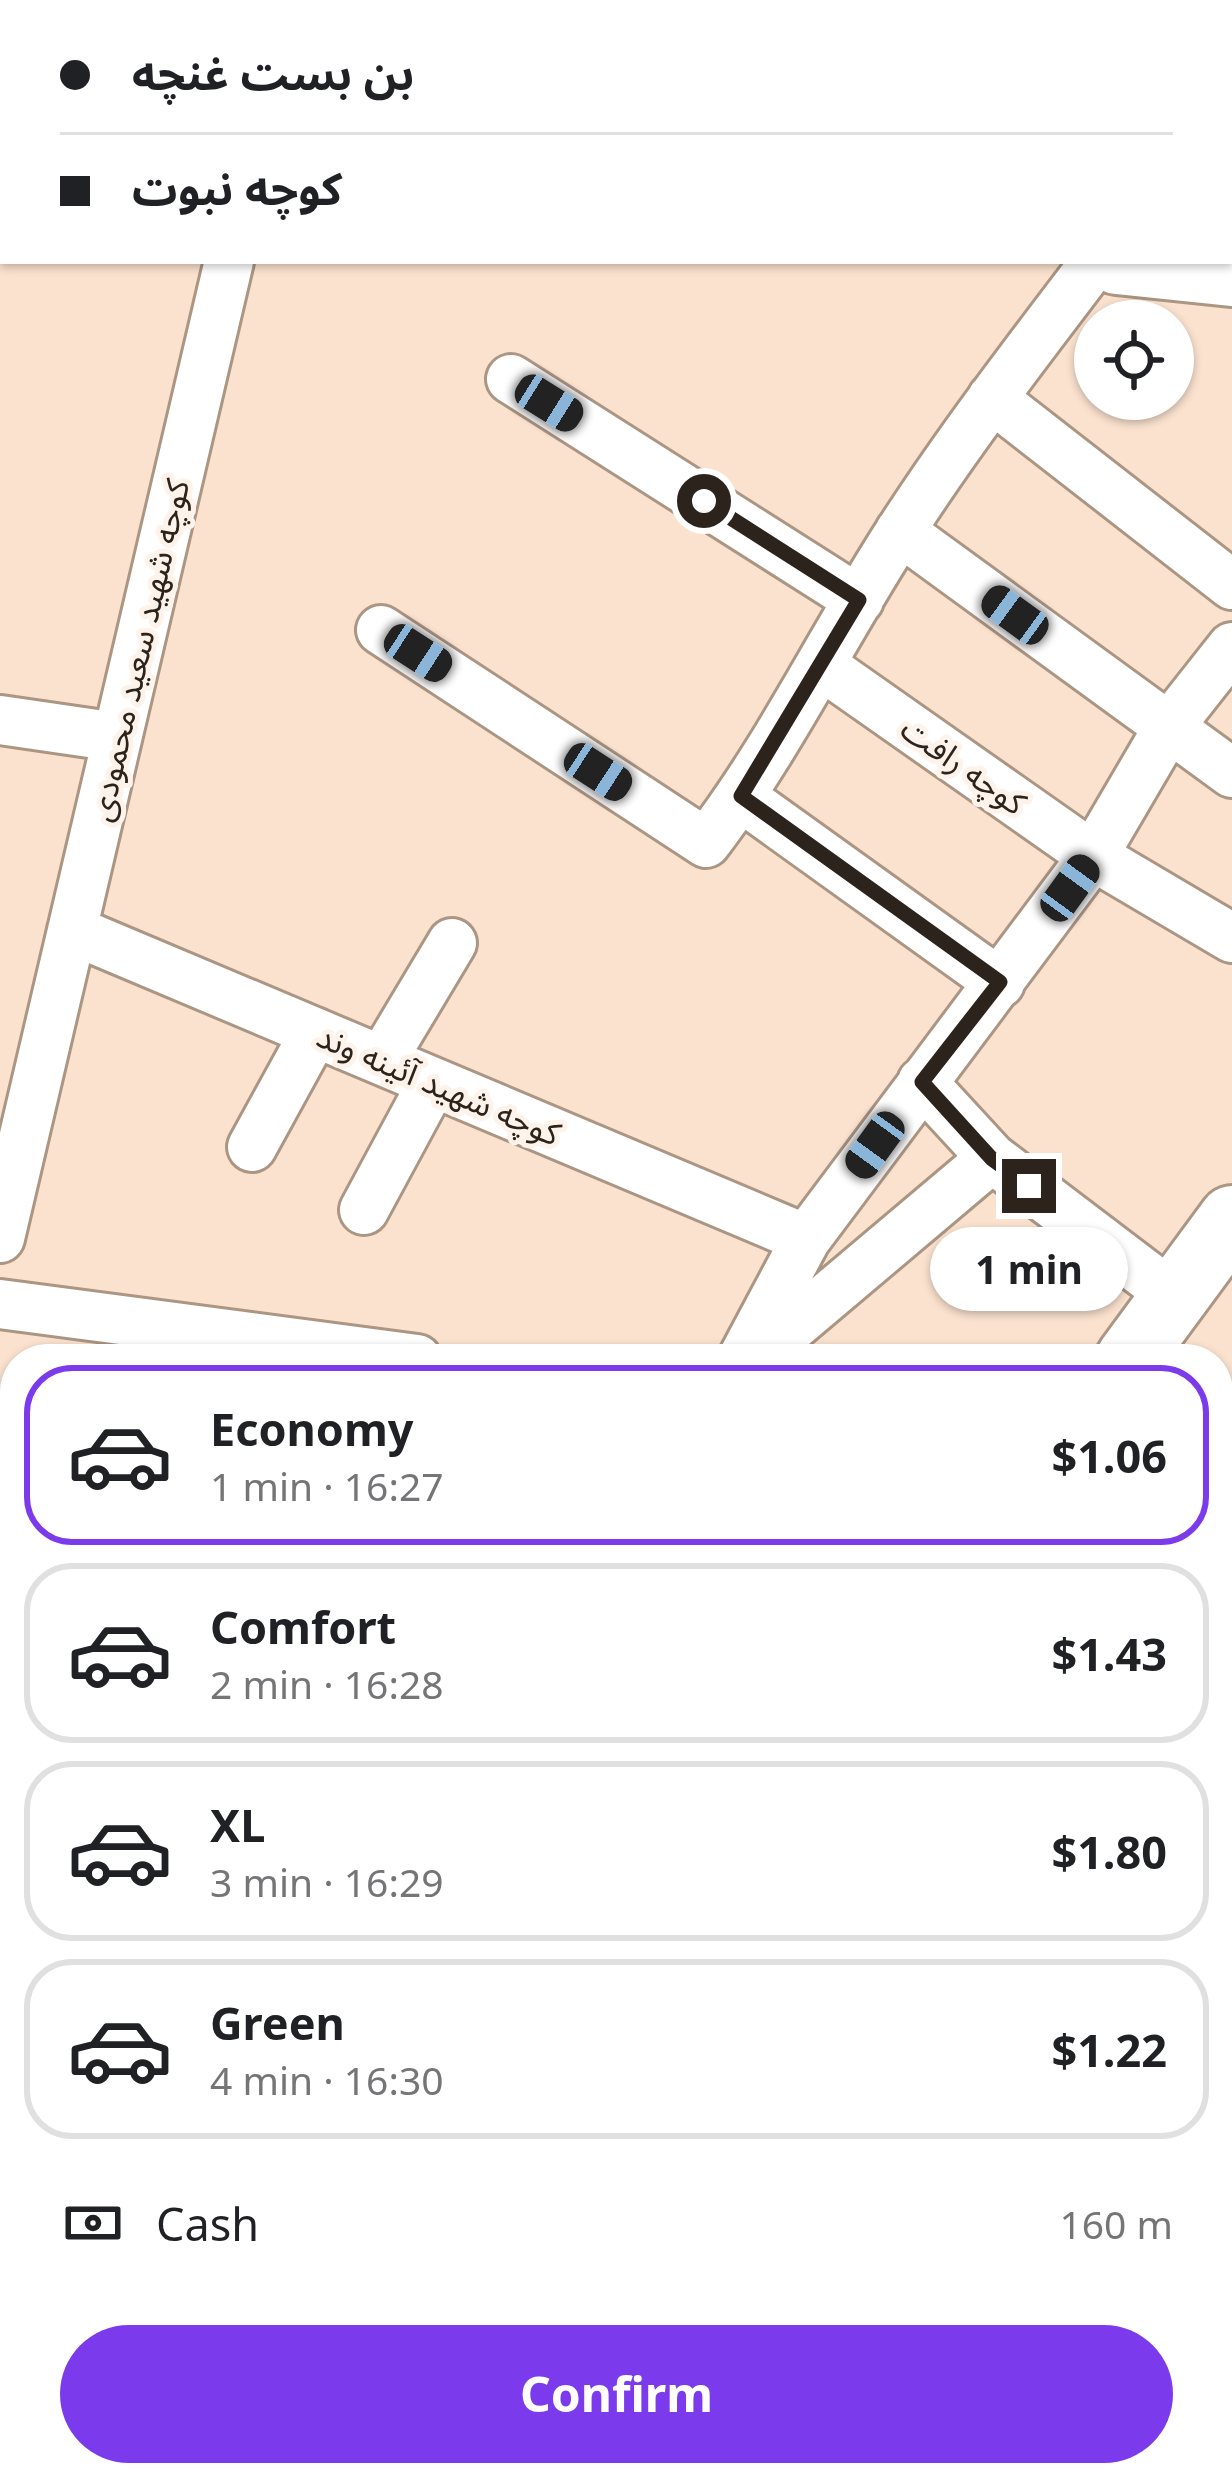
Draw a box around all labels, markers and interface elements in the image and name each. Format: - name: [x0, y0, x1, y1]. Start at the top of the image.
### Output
- text: بن بست غنچه: [132, 42, 414, 103]
- text: کوچه نبوت: [132, 157, 342, 218]
- map controls: [1074, 300, 1194, 420]
- button: locate: [1074, 300, 1194, 420]
- car: [509, 369, 589, 437]
- street label: کوچه شهید سعید محمودی: [77, 474, 199, 825]
- route start: [677, 474, 731, 528]
- car: [975, 579, 1055, 651]
- car: [378, 618, 458, 688]
- street label: کوچه رافت: [892, 706, 1036, 825]
- car: [558, 737, 638, 807]
- car: [1034, 848, 1106, 928]
- street label: کوچه شهید آئینه وند: [310, 1012, 568, 1156]
- car: [839, 1105, 911, 1185]
- route end: [1002, 1159, 1056, 1213]
- callout: 1 min: [930, 1228, 1128, 1312]
- text: 1 min: [975, 1242, 1083, 1295]
- text: Economy: [210, 1398, 414, 1459]
- icon: car: [66, 1401, 174, 1509]
- text: $1.06: [1051, 1425, 1167, 1486]
- text: 1 min · 16:27: [210, 1459, 444, 1512]
- text: Comfort: [210, 1596, 396, 1657]
- icon: car: [66, 1599, 174, 1707]
- text: $1.43: [1051, 1623, 1167, 1684]
- text: 2 min · 16:28: [210, 1657, 444, 1710]
- text: XL: [210, 1794, 265, 1855]
- icon: car: [66, 1797, 174, 1905]
- text: $1.80: [1051, 1821, 1167, 1882]
- text: 3 min · 16:29: [210, 1855, 444, 1908]
- text: Green: [210, 1992, 345, 2053]
- icon: car: [66, 1995, 174, 2103]
- text: $1.22: [1051, 2019, 1167, 2080]
- text: 4 min · 16:30: [210, 2053, 444, 2106]
- icon: cash: [60, 2190, 126, 2256]
- text: Cash: [156, 2193, 259, 2254]
- text: 160 m: [1059, 2197, 1173, 2250]
- button: Confirm: [60, 2325, 1173, 2463]

